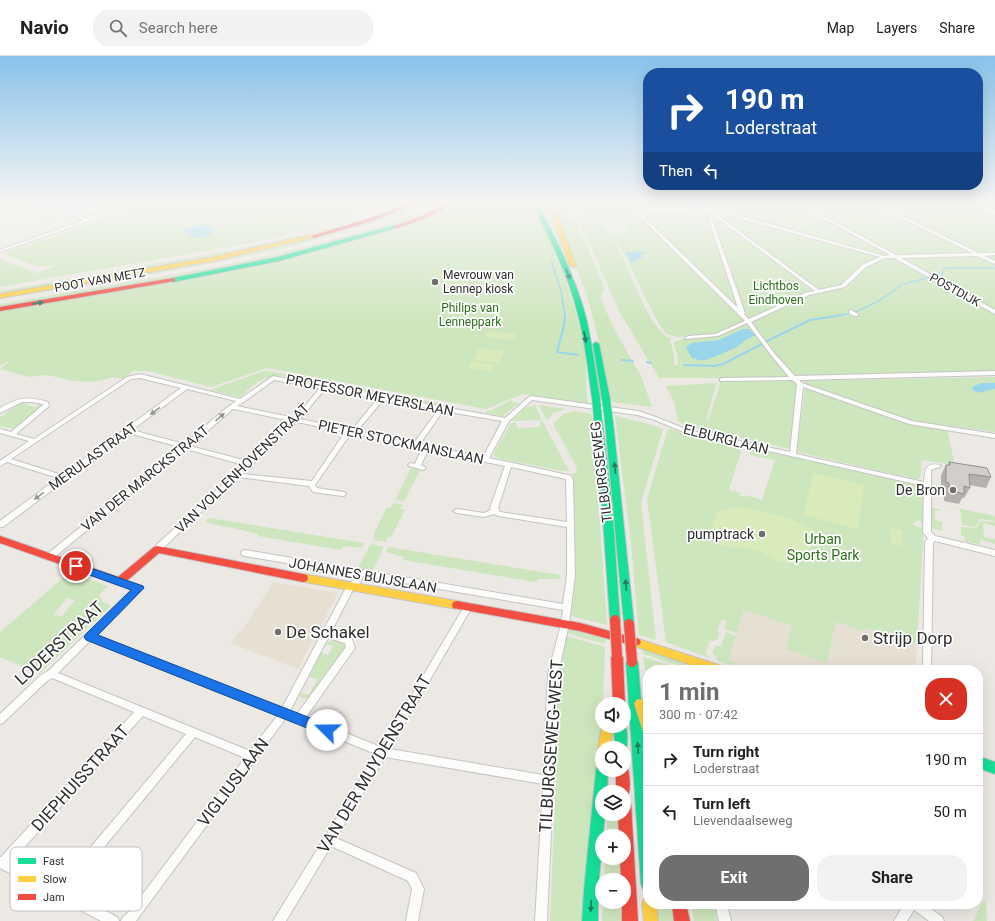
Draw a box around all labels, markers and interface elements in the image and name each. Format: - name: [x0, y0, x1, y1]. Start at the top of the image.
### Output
- search box: [93, 10, 373, 46]
- text: Navio: [20, 16, 69, 39]
- icon: search: [107, 17, 129, 39]
- text: Search here: [139, 19, 218, 37]
- text: Map: [827, 20, 854, 36]
- text: Layers: [876, 20, 917, 36]
- text: Share: [939, 20, 975, 36]
- text: 190 m: [725, 83, 804, 116]
- icon: right: [659, 84, 711, 136]
- text: Loderstraat: [725, 117, 817, 138]
- icon: left: [700, 160, 722, 182]
- text: Then: [659, 162, 692, 180]
- street label: POOT VAN METZ: [53, 265, 147, 295]
- place label: Mevrouw van Lennep kiosk: [443, 268, 514, 296]
- one-way arrow: [565, 269, 571, 280]
- street label: POSTDIJK: [927, 270, 983, 310]
- marker: Mevrouw van Lennep kiosk: [430, 277, 440, 287]
- park label: Lichtbos Eindhoven: [748, 279, 804, 307]
- one-way arrow: [32, 299, 45, 305]
- park label: Philips van Lenneppark: [439, 301, 502, 329]
- one-way arrow: [583, 331, 589, 343]
- street label: PROFESSOR MEYERSLAAN: [285, 371, 455, 419]
- street label: VAN VOLLENHOVENSTRAAT: [172, 399, 313, 536]
- one-way arrow: [150, 406, 161, 415]
- one-way arrow: [215, 412, 226, 421]
- street label: PIETER STOCKMANSLAAN: [317, 417, 485, 467]
- street label: MERULASTRAAT: [46, 418, 141, 494]
- street label: TILBURGSEWEG: [587, 420, 615, 524]
- street label: VAN DER MARCKSTRAAT: [78, 421, 212, 534]
- street label: ELBURGLAAN: [682, 421, 770, 457]
- one-way arrow: [612, 462, 618, 475]
- place label: De Bron: [896, 482, 945, 498]
- marker: De Bron: [948, 485, 958, 495]
- one-way arrow: [34, 492, 45, 500]
- place label: pumptrack: [687, 526, 755, 542]
- marker: pumptrack: [757, 529, 767, 539]
- park label: Urban Sports Park: [787, 531, 860, 563]
- pin: [59, 549, 93, 583]
- street label: JOHANNES BUIJSLAAN: [288, 554, 438, 596]
- icon: arrive: [65, 555, 87, 577]
- one-way arrow: [623, 579, 630, 591]
- street label: LODERSTRAAT: [11, 597, 107, 689]
- place label: De Schakel: [286, 622, 370, 642]
- marker: De Schakel: [273, 627, 283, 637]
- place label: Strijp Dorp: [873, 628, 953, 648]
- marker: Strijp Dorp: [860, 633, 870, 643]
- street label: TILBURGSEWEG-WEST: [535, 659, 567, 833]
- street label: VAN DER MUYDENSTRAAT: [313, 671, 435, 857]
- text: 1 min: [659, 678, 719, 706]
- button: close: [925, 678, 967, 720]
- map controls: [595, 697, 631, 909]
- button: sound: [595, 697, 631, 733]
- text: 300 m · 07:42: [659, 707, 738, 722]
- position arrow: [306, 709, 348, 751]
- street label: DIEPHUISSTRAAT: [27, 721, 133, 835]
- street label: VIGLIUSLAAN: [193, 734, 273, 830]
- button: search: [595, 741, 631, 777]
- one-way arrow: [635, 742, 642, 754]
- text: Turn right: [693, 743, 759, 761]
- icon: right: [659, 749, 681, 771]
- text: 190 m: [925, 751, 967, 769]
- text: Loderstraat: [693, 761, 760, 776]
- button: layers: [595, 785, 631, 821]
- text: Turn left: [693, 795, 750, 813]
- icon: left: [659, 801, 681, 823]
- text: 50 m: [933, 803, 967, 821]
- text: Lievendaalseweg: [693, 813, 792, 828]
- button: +: [595, 829, 631, 865]
- legend: [10, 847, 142, 911]
- text: Fast: [43, 855, 65, 868]
- button: Exit: [659, 855, 809, 901]
- button: Share: [817, 855, 967, 901]
- text: Slow: [43, 873, 67, 886]
- button: −: [595, 873, 631, 909]
- text: Jam: [43, 891, 65, 904]
- one-way arrow: [588, 900, 594, 913]

